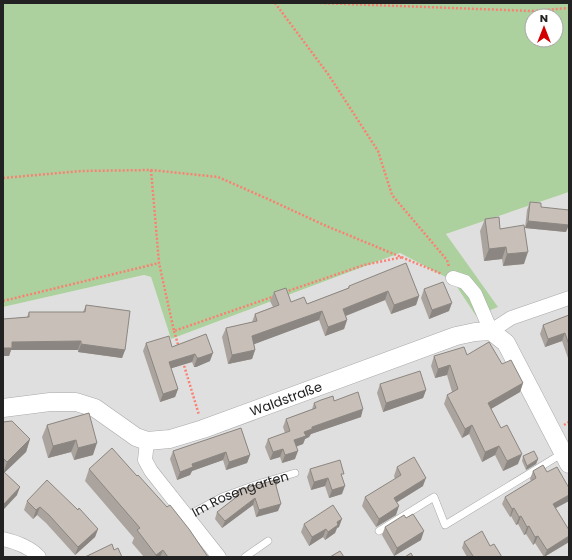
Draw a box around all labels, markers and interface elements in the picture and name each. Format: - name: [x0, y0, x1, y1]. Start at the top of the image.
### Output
- north arrow: [524, 8, 564, 48]
- text: N: [540, 10, 548, 26]
- street label: Waldstraße: [247, 377, 325, 421]
- street label: Im Rosengarten: [188, 466, 291, 522]

